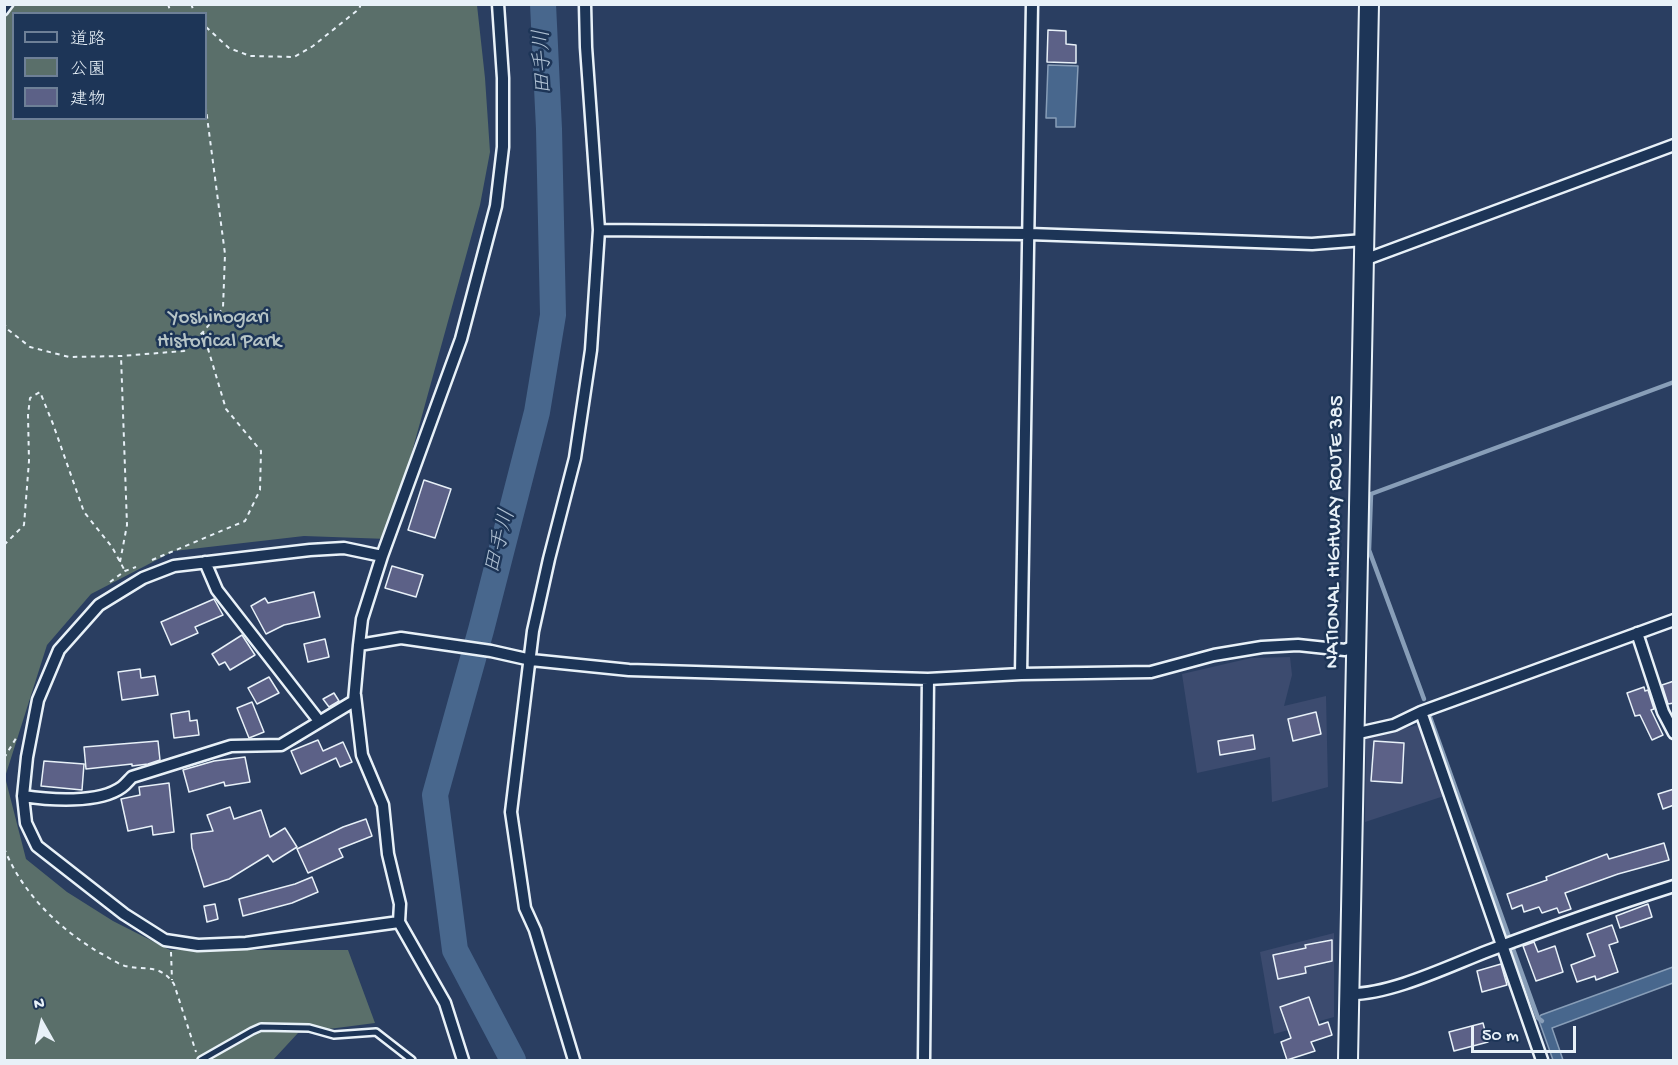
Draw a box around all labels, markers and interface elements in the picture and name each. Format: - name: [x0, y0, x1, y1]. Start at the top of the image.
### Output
- legend: [12, 12, 207, 120]
- water label: 田手川: [531, 29, 559, 95]
- text: 道路: [70, 30, 106, 51]
- text: 公園: [70, 60, 106, 81]
- text: 建物: [70, 90, 106, 111]
- park label: Yoshinogari Historical Park: [157, 306, 281, 356]
- street label: NATIONAL HIGHWAY ROUTE 385: [1321, 395, 1351, 669]
- water label: 田手川: [481, 507, 523, 577]
- north arrow: [12, 993, 72, 1053]
- text: N: [33, 995, 46, 1015]
- scale bar: [1474, 1014, 1579, 1052]
- text: 50 m: [1482, 1026, 1519, 1047]

